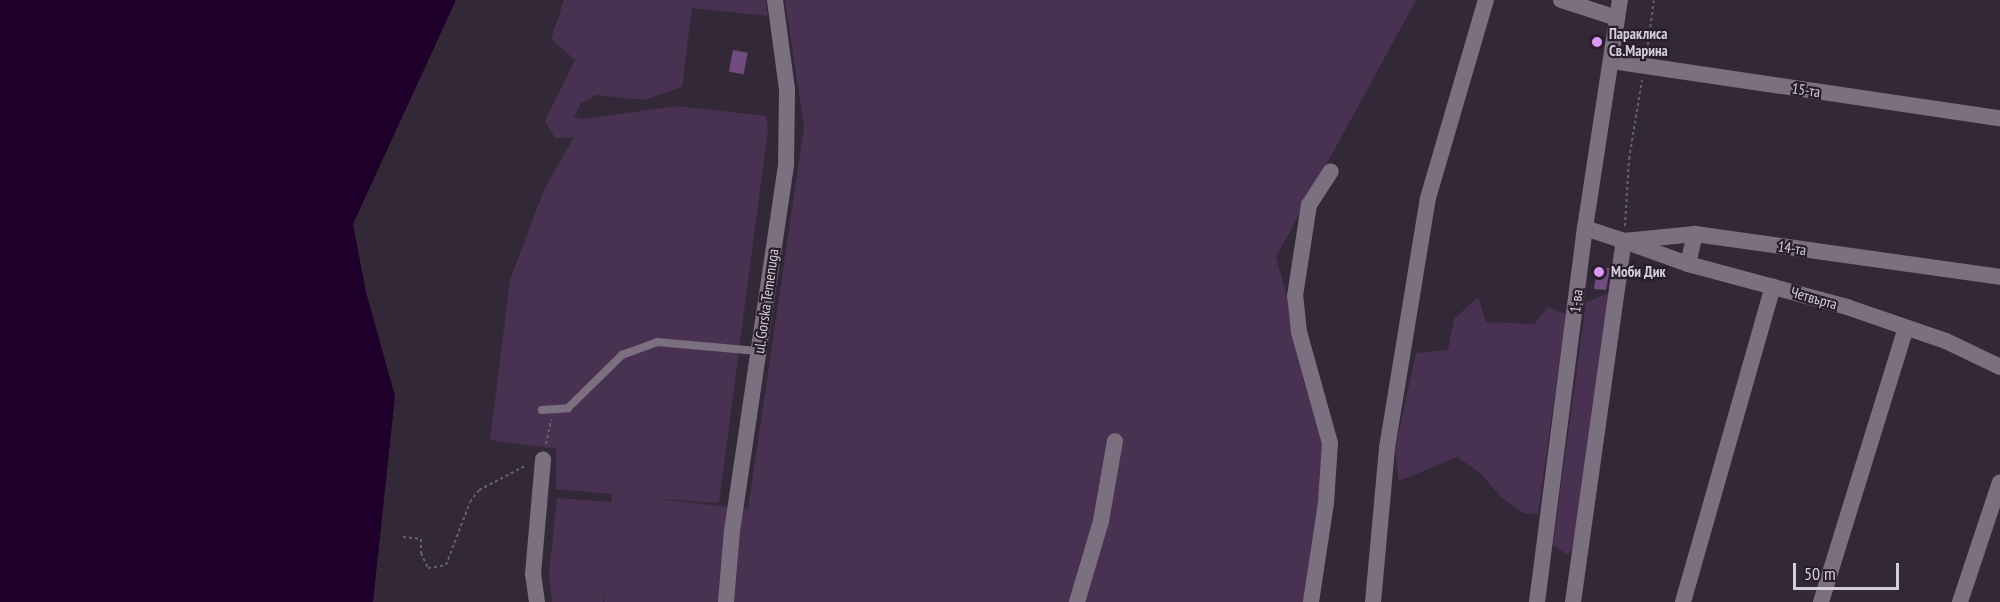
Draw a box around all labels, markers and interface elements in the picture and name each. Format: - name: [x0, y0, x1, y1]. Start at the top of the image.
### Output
- place label: Параклиса Св.Марина: [1609, 24, 1668, 59]
- marker: Параклиса Св.Марина: [1590, 35, 1604, 49]
- street label: 15-та: [1791, 79, 1821, 101]
- street label: 14-та: [1777, 237, 1807, 259]
- street label: ul. Gorska Temenuga: [750, 247, 782, 355]
- place label: Моби Дик: [1611, 263, 1666, 281]
- marker: Моби Дик: [1592, 265, 1606, 279]
- street label: Четвърта: [1789, 283, 1839, 313]
- street label: 1-ва: [1566, 288, 1586, 314]
- scale bar: [1796, 551, 1902, 589]
- text: 50 m: [1804, 562, 1836, 585]

